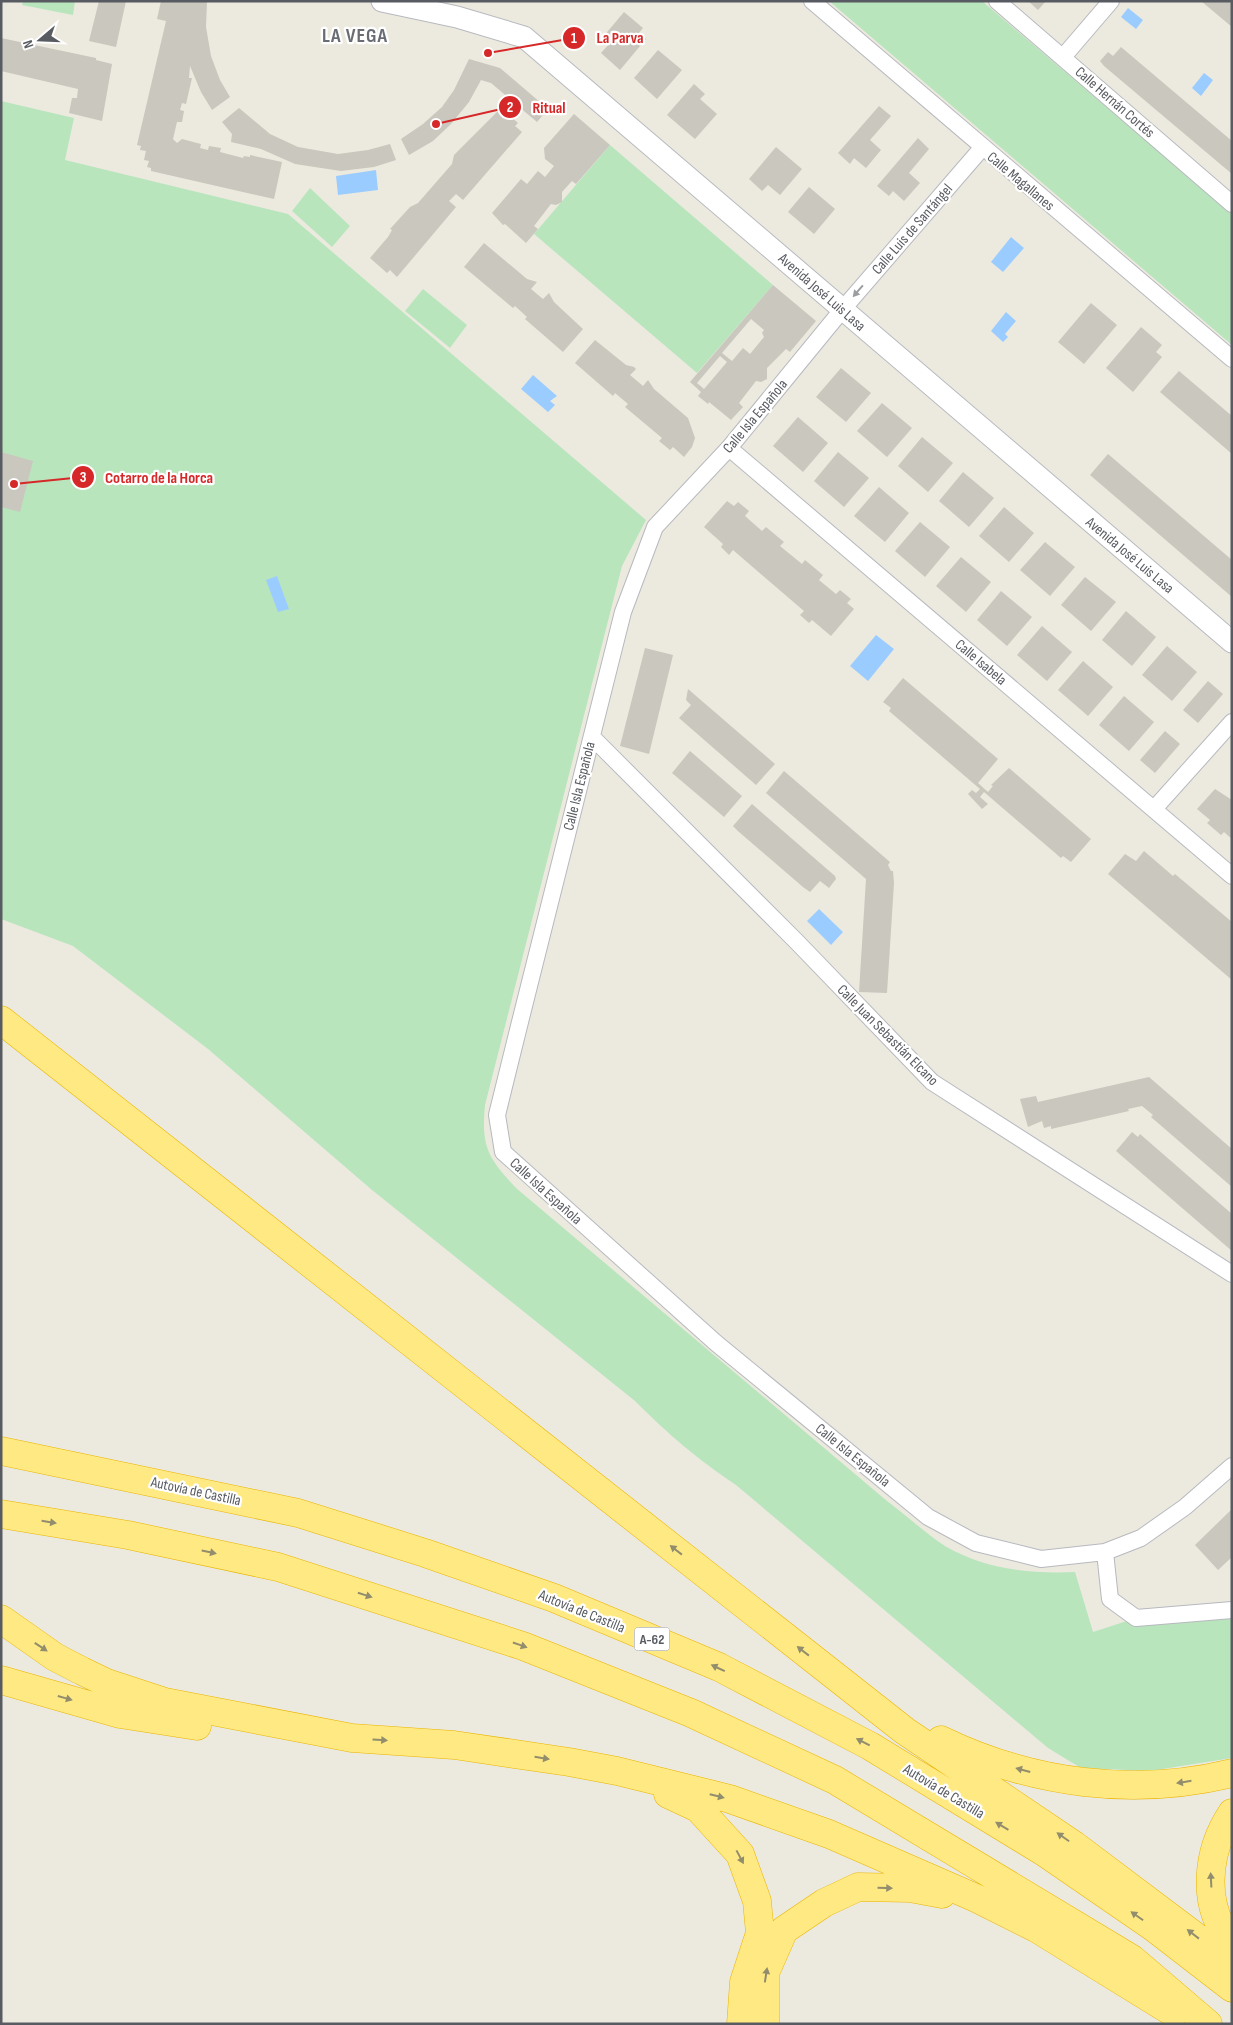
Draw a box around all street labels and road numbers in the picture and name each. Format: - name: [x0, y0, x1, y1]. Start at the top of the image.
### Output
- street label: Calle Hernán Cortés: [1071, 63, 1158, 142]
- street label: Calle Magallanes: [983, 148, 1058, 215]
- street label: Calle Luis de Santángel: [868, 180, 957, 279]
- street label: Avenida José Luis Lasa: [773, 249, 869, 336]
- street label: Calle Isla Española: [719, 375, 792, 457]
- street label: Avenida José Luis Lasa: [1081, 512, 1178, 598]
- street label: Calle Isabela: [951, 635, 1011, 690]
- street label: Calle Isla Española: [559, 740, 600, 833]
- street label: Calle Juan Sebastián Elcano: [833, 981, 942, 1090]
- street label: Calle Isla Española: [506, 1154, 586, 1229]
- street label: Calle Isla Española: [811, 1419, 894, 1492]
- street label: Autovía de Castilla: [148, 1472, 243, 1510]
- street label: Autovía de Castilla: [535, 1585, 628, 1638]
- road number: A-62: [634, 1628, 670, 1650]
- street label: Autovía de Castilla: [899, 1759, 988, 1823]

